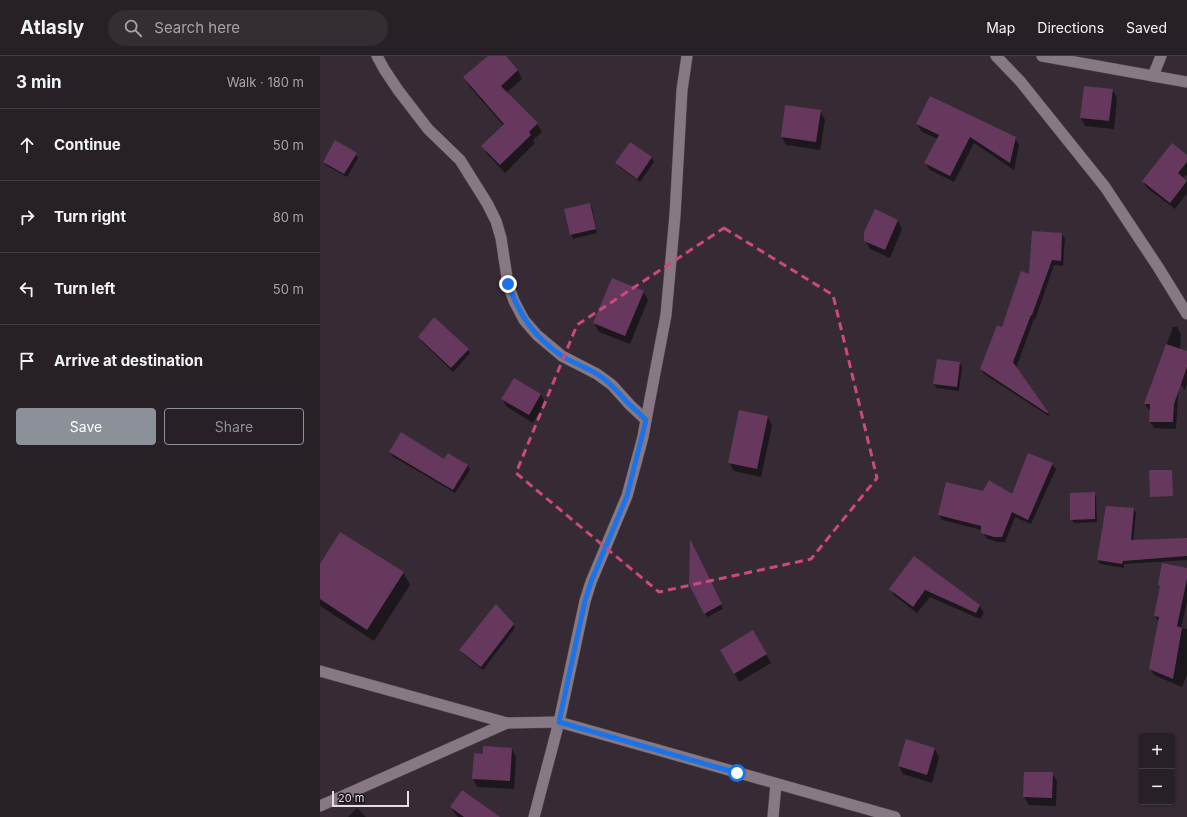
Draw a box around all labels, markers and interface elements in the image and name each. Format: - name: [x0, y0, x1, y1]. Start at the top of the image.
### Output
- search box: [108, 10, 388, 46]
- text: Atlasly: [20, 16, 84, 39]
- icon: search: [122, 17, 144, 39]
- text: Search here: [154, 18, 240, 37]
- text: Map: [986, 19, 1015, 36]
- text: Directions: [1037, 19, 1104, 36]
- text: Saved: [1126, 19, 1167, 36]
- text: 3 min: [16, 72, 62, 92]
- text: Walk · 180 m: [227, 74, 304, 90]
- icon: ahead: [16, 134, 38, 156]
- text: Continue: [54, 135, 121, 154]
- text: 50 m: [273, 137, 304, 153]
- icon: right: [16, 206, 38, 228]
- text: Turn right: [54, 207, 126, 226]
- text: 80 m: [273, 209, 304, 225]
- route end: [499, 275, 517, 293]
- icon: left: [16, 278, 38, 300]
- text: Turn left: [54, 279, 115, 298]
- text: 50 m: [273, 281, 304, 297]
- icon: arrive: [16, 350, 38, 372]
- text: Arrive at destination: [54, 351, 203, 370]
- button: Save: [16, 408, 156, 445]
- button: Share: [164, 408, 304, 445]
- map controls: [1139, 733, 1175, 805]
- button: +: [1139, 733, 1175, 769]
- route start: [728, 764, 746, 782]
- button: −: [1139, 769, 1175, 805]
- scale bar: [332, 789, 409, 808]
- text: 20 m: [338, 791, 364, 805]

